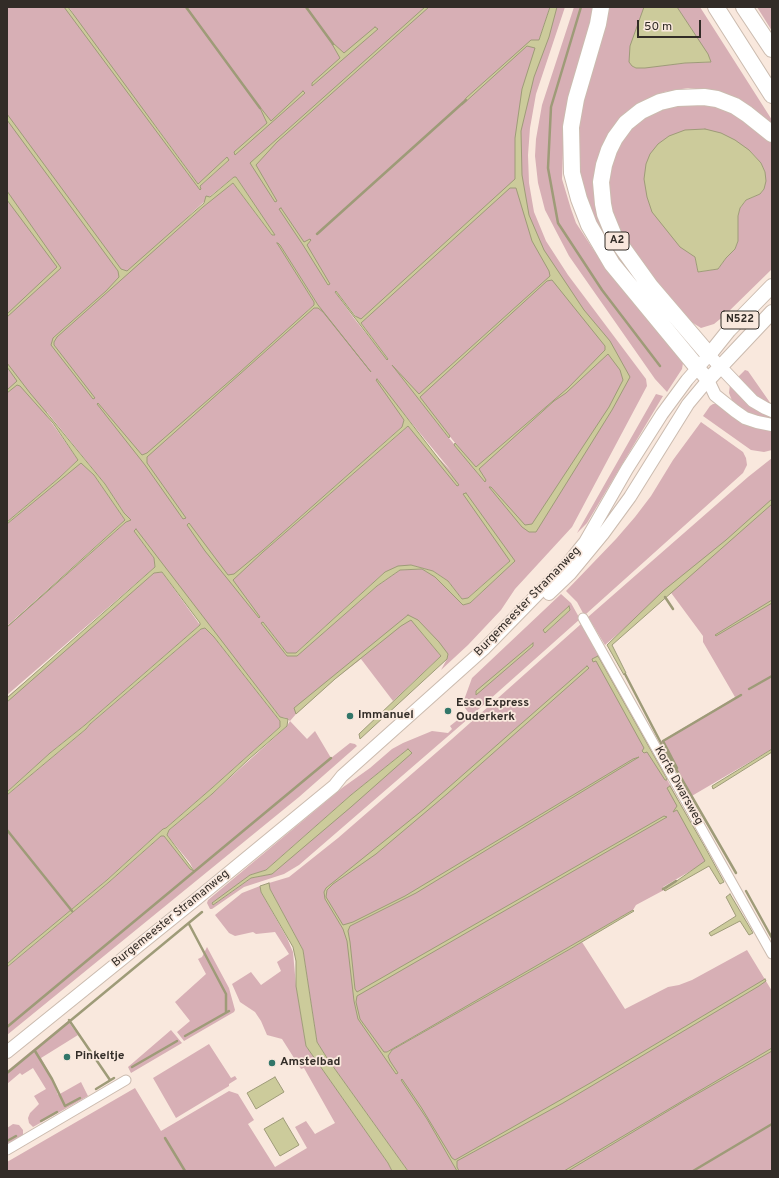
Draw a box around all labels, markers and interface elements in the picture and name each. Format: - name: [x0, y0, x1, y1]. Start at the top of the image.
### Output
- scale bar: [639, 12, 703, 38]
- text: 50 m: [644, 19, 672, 35]
- road number: A2: [605, 232, 629, 250]
- road number: N522: [721, 311, 759, 329]
- street label: Burgemeester Stramanweg: [472, 544, 584, 660]
- place label: Esso Express Ouderkerk: [456, 697, 529, 725]
- marker: Esso Express Ouderkerk: [443, 706, 453, 716]
- place label: Immanuel: [358, 709, 414, 723]
- marker: Immanuel: [345, 711, 355, 721]
- street label: Korte Dwarsweg: [650, 744, 706, 828]
- street label: Burgemeester Stramanweg: [109, 867, 233, 971]
- place label: Pinkeltje: [75, 1050, 125, 1064]
- marker: Pinkeltje: [62, 1052, 72, 1062]
- place label: Amstelbad: [280, 1056, 340, 1070]
- marker: Amstelbad: [267, 1058, 277, 1068]

